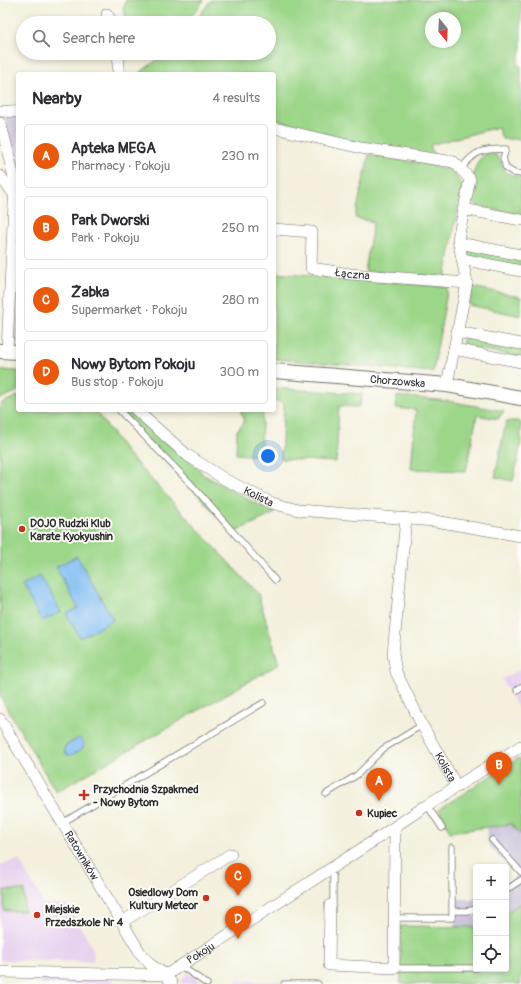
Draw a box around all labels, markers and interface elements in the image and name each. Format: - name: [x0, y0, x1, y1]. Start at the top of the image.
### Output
- north arrow: [425, 12, 461, 48]
- search box: [16, 16, 276, 60]
- icon: search: [30, 27, 52, 49]
- text: Search here: [62, 29, 135, 48]
- text: Nearby: [32, 88, 81, 109]
- text: 4 results: [213, 90, 260, 106]
- text: Apteka MEGA: [71, 139, 156, 158]
- text: A: [42, 148, 50, 164]
- text: 230 m: [222, 148, 259, 164]
- text: Pharmacy · Pokoju: [71, 158, 170, 174]
- text: Park Dworski: [71, 211, 149, 230]
- text: B: [42, 220, 50, 236]
- text: 250 m: [221, 220, 259, 236]
- text: Park · Pokoju: [71, 230, 139, 246]
- street label: Łączna: [333, 265, 370, 282]
- text: Żabka: [71, 283, 109, 302]
- text: C: [42, 292, 50, 308]
- text: 280 m: [222, 292, 259, 308]
- text: Supermarket · Pokoju: [71, 302, 187, 318]
- text: Nowy Bytom Pokoju: [71, 355, 195, 374]
- text: D: [42, 364, 50, 380]
- text: 300 m: [220, 364, 259, 380]
- street label: Chorzowska: [369, 372, 426, 390]
- text: Bus stop · Pokoju: [71, 374, 164, 390]
- your location: [258, 446, 278, 466]
- street label: Kolista: [242, 484, 276, 509]
- place label: DOJO Rudzki Klub Karate Kyokyushin: [30, 517, 113, 543]
- marker: DOJO Rudzki Klub Karate Kyokyushin: [17, 524, 27, 534]
- street label: Kolista: [432, 750, 459, 784]
- pin: B: [486, 752, 512, 785]
- pin: A: [366, 768, 392, 801]
- place label: Przychodnia Szpakmed - Nowy Bytom: [93, 783, 199, 809]
- marker: Przychodnia Szpakmed - Nowy Bytom: [78, 789, 90, 801]
- place label: Kupiec: [367, 807, 398, 820]
- marker: Kupiec: [354, 808, 364, 818]
- street label: Ratowników: [62, 828, 102, 883]
- pin: C: [225, 863, 251, 896]
- map controls: [473, 864, 509, 972]
- button: +: [473, 864, 509, 900]
- place label: Osiedlowy Dom Kultury Meteor: [128, 886, 199, 912]
- marker: Osiedlowy Dom Kultury Meteor: [201, 893, 211, 903]
- button: −: [473, 900, 509, 936]
- place label: Miejskie Przedszkole Nr 4: [45, 903, 124, 929]
- pin: D: [225, 906, 251, 939]
- marker: Miejskie Przedszkole Nr 4: [32, 910, 42, 920]
- button: locate: [473, 936, 509, 972]
- street label: Pokoju: [184, 939, 217, 966]

